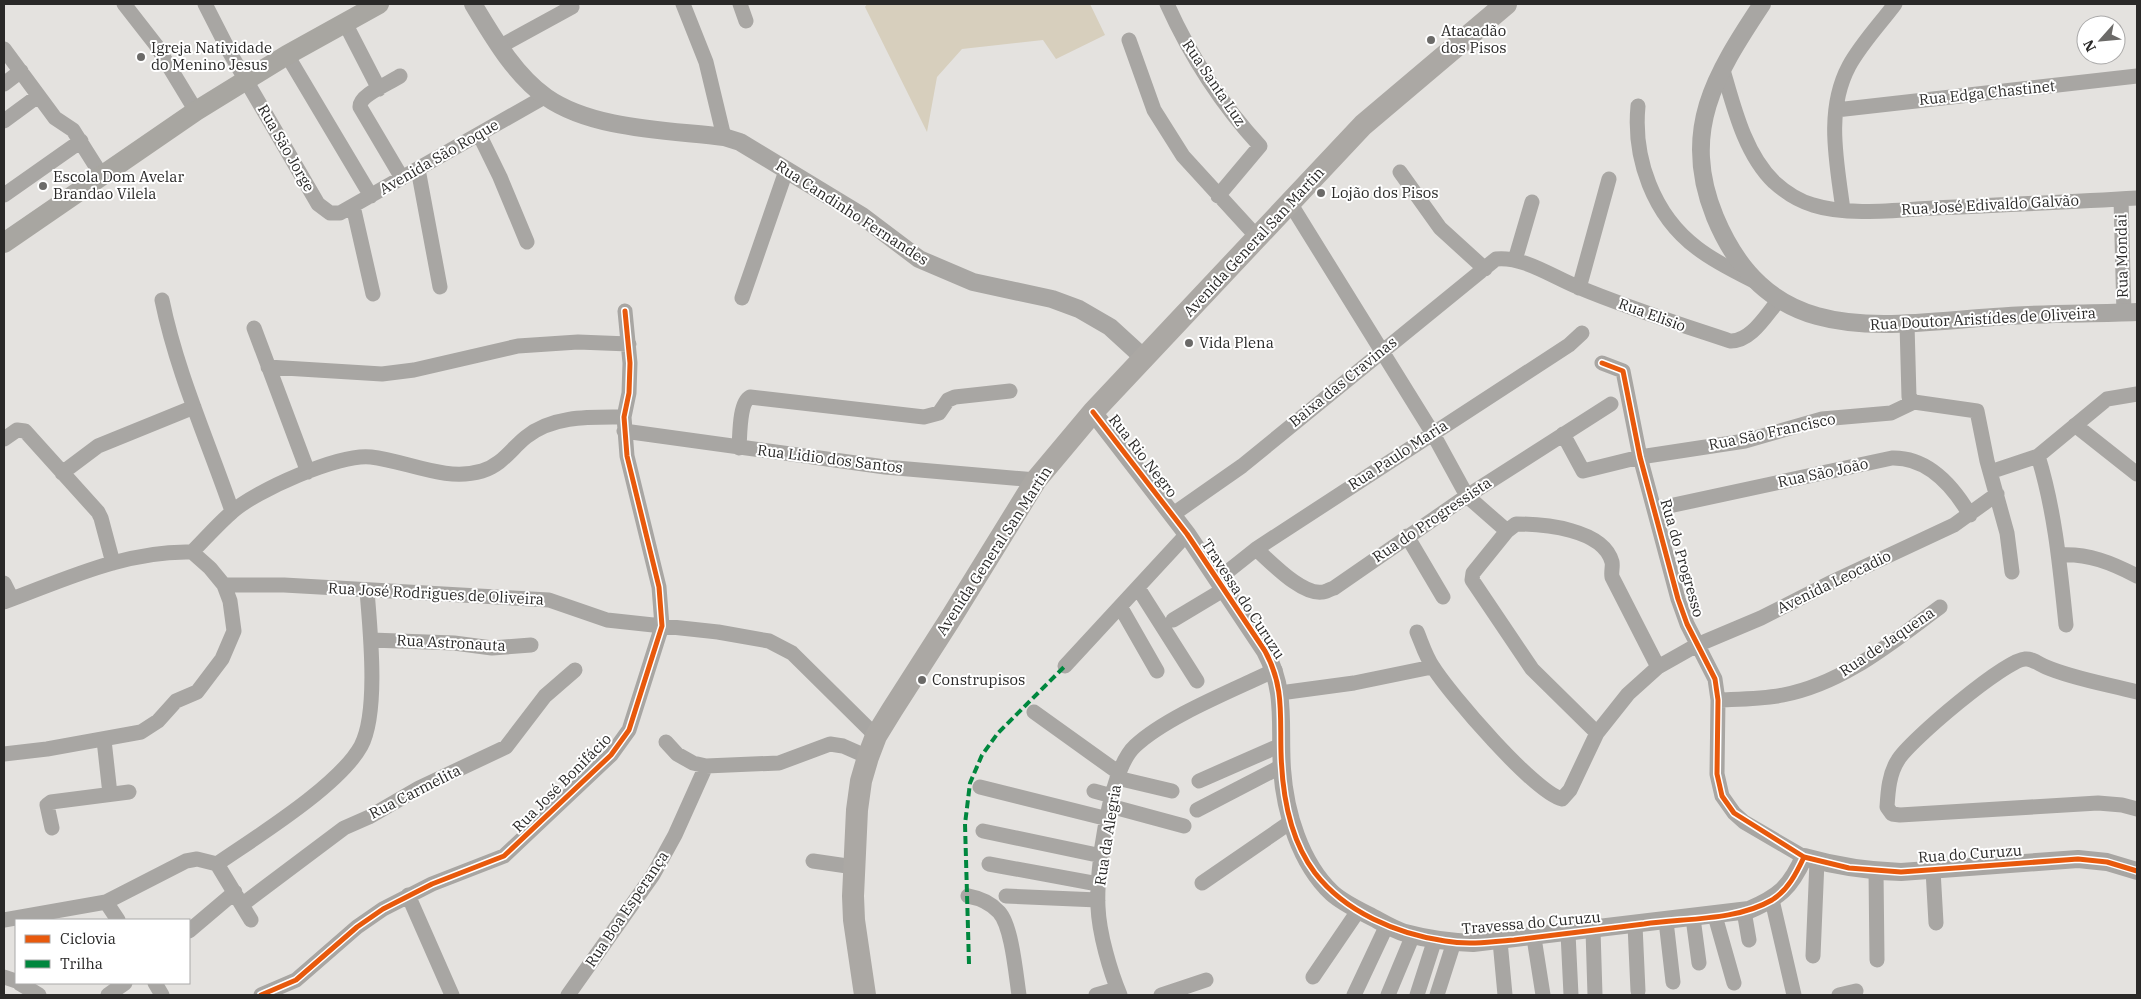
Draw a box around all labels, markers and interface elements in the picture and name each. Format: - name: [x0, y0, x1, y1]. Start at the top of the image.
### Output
- north arrow: [2076, 15, 2126, 65]
- place label: Atacadão dos Pisos: [1441, 21, 1507, 57]
- marker: Atacadão dos Pisos: [1425, 34, 1437, 46]
- street label: Rua Santa Luz: [1179, 36, 1250, 130]
- text: N: [2079, 37, 2100, 55]
- place label: Igreja Natividade do Menino Jesus: [151, 38, 272, 74]
- marker: Igreja Natividade do Menino Jesus: [135, 51, 147, 63]
- street label: Rua Edga Chastinet: [1918, 76, 2056, 109]
- street label: Rua São Jorge: [254, 101, 319, 195]
- street label: Avenida São Roque: [376, 115, 502, 198]
- street label: Rua Candinho Fernandes: [772, 156, 932, 269]
- street label: Avenida General San Martin: [1179, 162, 1328, 321]
- place label: Escola Dom Avelar Brandao Vilela: [53, 167, 184, 203]
- marker: Escola Dom Avelar Brandao Vilela: [37, 180, 49, 192]
- place label: Lojão dos Pisos: [1331, 183, 1439, 202]
- marker: Lojão dos Pisos: [1315, 187, 1327, 199]
- street label: Rua José Edivaldo Galvão: [1901, 190, 2079, 219]
- street label: Rua Mondai: [2111, 214, 2132, 298]
- street label: Rua Elisio: [1616, 294, 1688, 335]
- street label: Rua Doutor Aristídes de Oliveira: [1870, 303, 2096, 334]
- street label: Baixa das Cravinas: [1285, 332, 1400, 431]
- place label: Vida Plena: [1199, 333, 1274, 352]
- marker: Vida Plena: [1183, 337, 1195, 349]
- street label: Rua São Francisco: [1707, 409, 1837, 454]
- street label: Rua Rio Negro: [1105, 410, 1182, 501]
- street label: Rua Paulo Maria: [1344, 415, 1451, 494]
- street label: Rua Lidio dos Santos: [756, 440, 904, 477]
- street label: Rua São João: [1776, 454, 1870, 491]
- street label: Avenida General San Martin: [932, 462, 1056, 639]
- street label: Rua do Progressista: [1369, 473, 1495, 566]
- street label: Rua do Progresso: [1657, 497, 1708, 619]
- street label: Travessa do Curuzu: [1197, 535, 1289, 662]
- street label: Avenida Leocadio: [1774, 546, 1894, 617]
- street label: Rua José Rodrigues de Oliveira: [328, 578, 545, 609]
- street label: Rua de Jaquena: [1836, 603, 1938, 680]
- street label: Rua Astronauta: [396, 630, 506, 655]
- place label: Construpisos: [932, 670, 1025, 689]
- marker: Construpisos: [916, 674, 928, 686]
- street label: Rua José Bonifácio: [508, 729, 615, 836]
- street label: Rua Carmelita: [366, 760, 464, 823]
- street label: Rua da Alegria: [1090, 783, 1125, 887]
- street label: Rua do Curuzu: [1917, 840, 2023, 867]
- street label: Rua Boa Esperança: [581, 847, 672, 970]
- street label: Travessa do Curuzu: [1461, 907, 1601, 938]
- legend: [15, 919, 190, 984]
- text: Ciclovia: [60, 929, 116, 948]
- text: Trilha: [60, 954, 103, 973]

